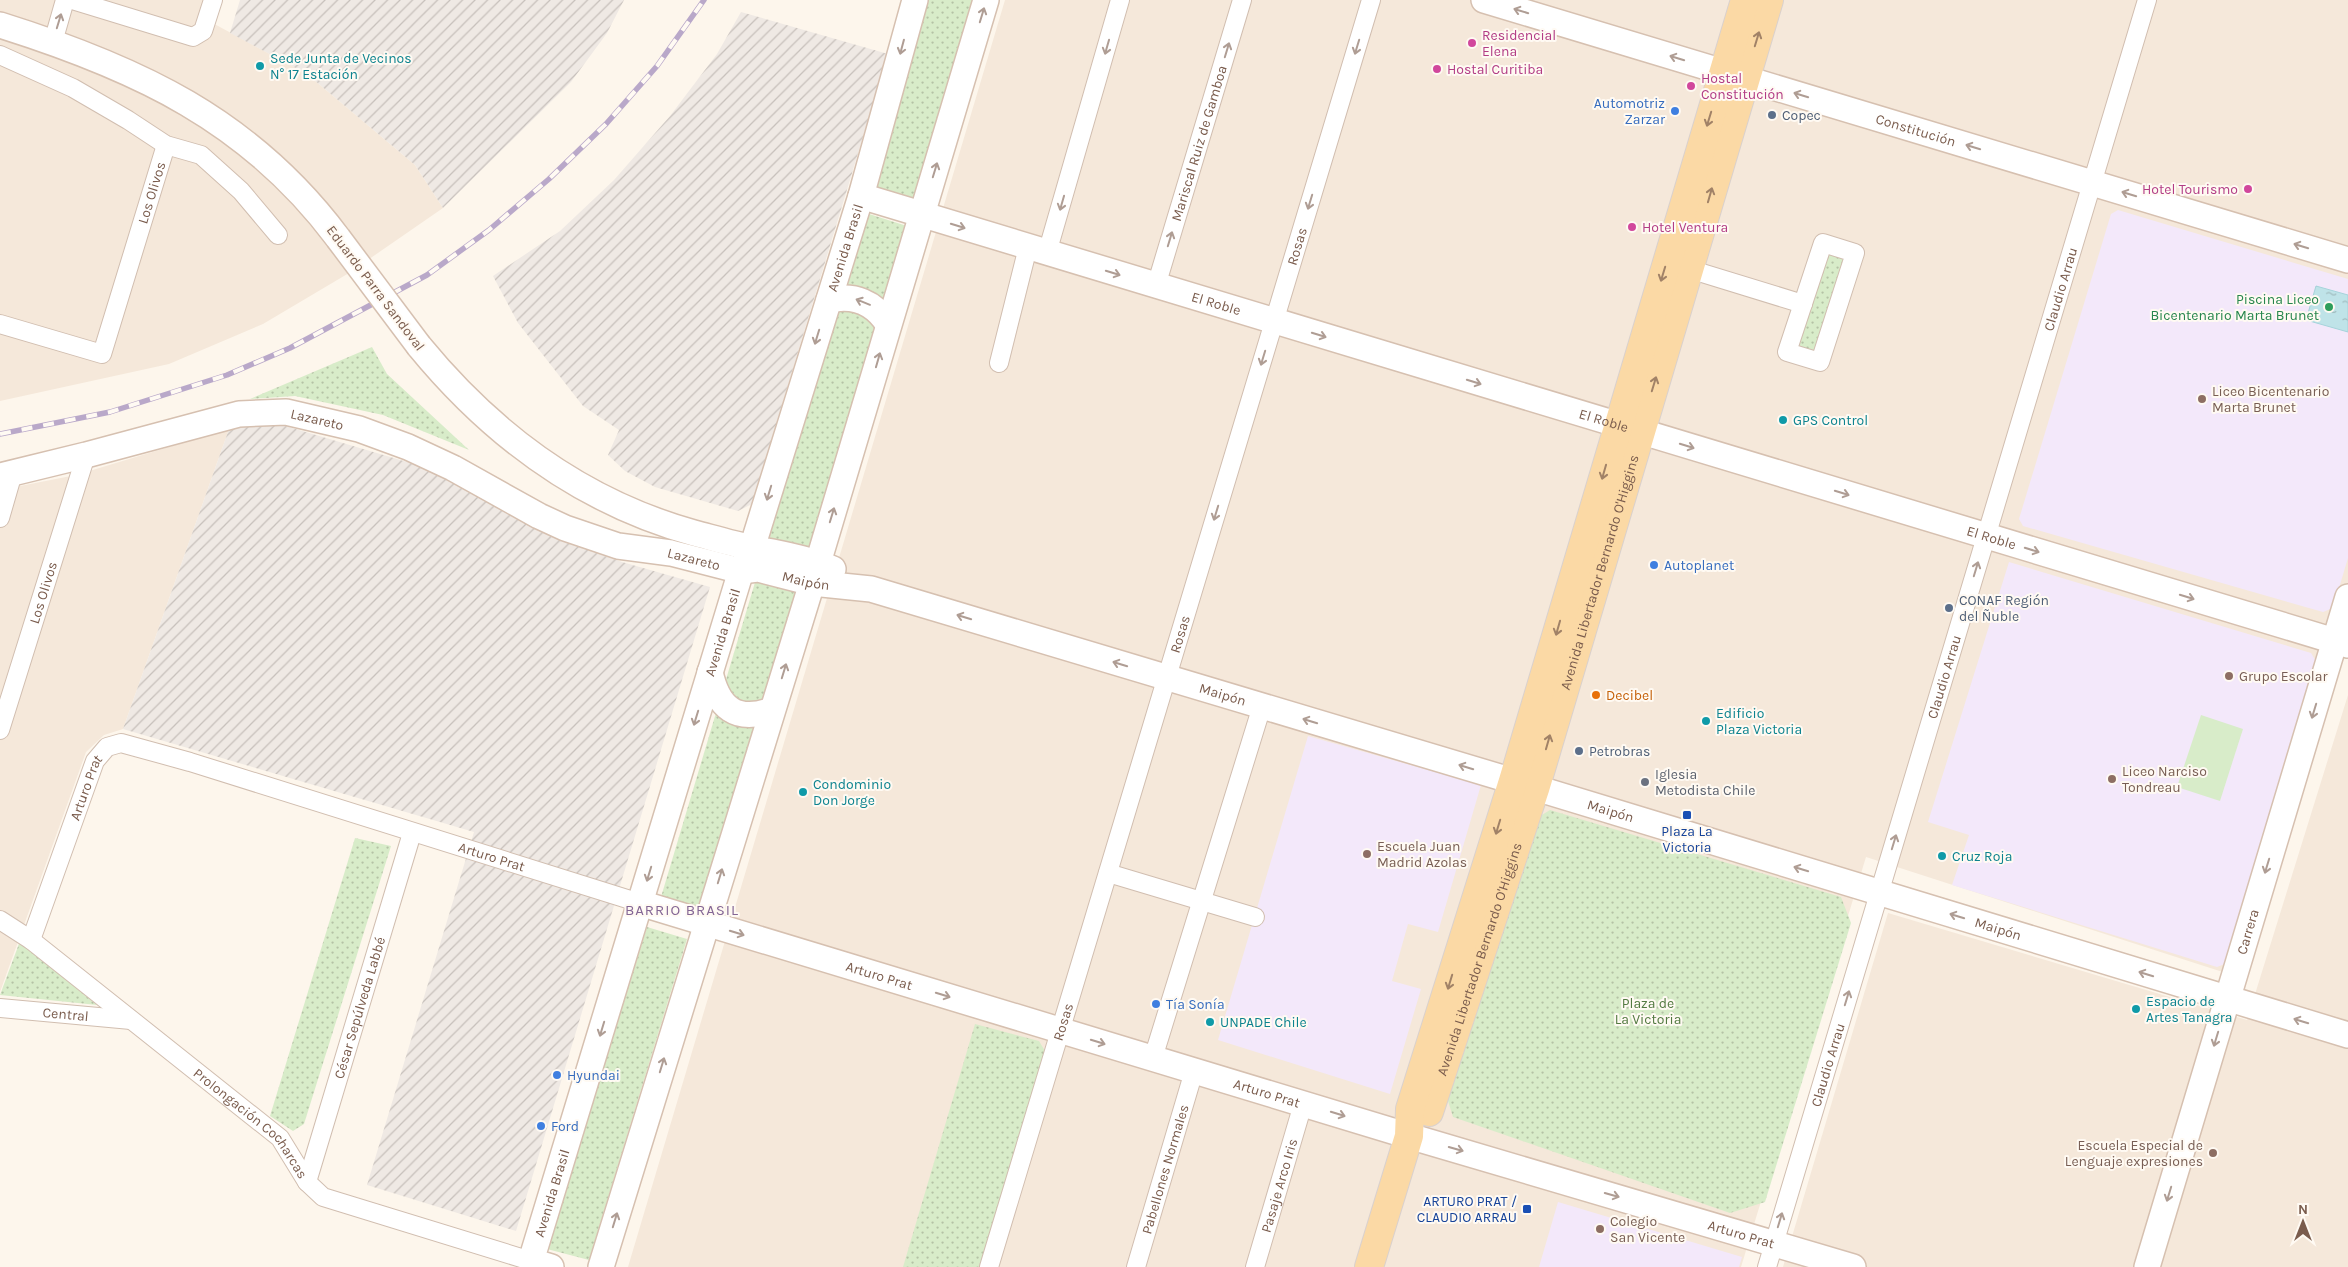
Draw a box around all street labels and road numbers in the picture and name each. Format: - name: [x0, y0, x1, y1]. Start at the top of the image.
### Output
- street label: Mariscal Ruiz de Gamboa: [1168, 63, 1231, 223]
- street label: Constitución: [1874, 110, 1958, 151]
- street label: Los Olivos: [134, 160, 169, 226]
- street label: Avenida Brasil: [824, 202, 867, 294]
- street label: Eduardo Parra Sandoval: [323, 222, 428, 354]
- street label: Rosas: [1283, 226, 1311, 267]
- street label: Claudio Arrau: [2040, 245, 2081, 333]
- street label: El Roble: [1189, 288, 1243, 319]
- street label: Lazareto: [289, 405, 345, 434]
- street label: El Roble: [1577, 405, 1630, 436]
- street label: Avenida Libertador Bernardo O'Higgins: [1557, 453, 1643, 692]
- street label: El Roble: [1965, 522, 2018, 553]
- street label: Lazareto: [666, 544, 722, 574]
- street label: Los Olivos: [26, 560, 61, 626]
- street label: Maipón: [780, 568, 830, 594]
- street label: Avenida Brasil: [701, 587, 744, 678]
- street label: Rosas: [1167, 613, 1194, 655]
- street label: Claudio Arrau: [1924, 633, 1965, 721]
- street label: Maipón: [1197, 680, 1248, 710]
- street label: Arturo Prat: [66, 751, 106, 823]
- street label: Maipón: [1585, 796, 1636, 826]
- street label: Arturo Prat: [456, 839, 527, 875]
- street label: Avenida Libertador Bernardo O'Higgins: [1433, 840, 1526, 1078]
- street label: Carrera: [2233, 907, 2263, 957]
- street label: Maipón: [1973, 914, 2023, 944]
- street label: César Sepúlveda Labbé: [331, 935, 389, 1081]
- street label: Arturo Prat: [844, 958, 914, 994]
- street label: Rosas: [1050, 1001, 1077, 1043]
- street label: Central: [42, 1004, 89, 1025]
- street label: Claudio Arrau: [1808, 1021, 1849, 1109]
- street label: Prolongación Cocharcas: [190, 1065, 311, 1182]
- street label: Arturo Prat: [1231, 1075, 1302, 1112]
- street label: Pabellones Normales: [1138, 1102, 1193, 1236]
- street label: Pasaje Arco Iris: [1258, 1137, 1301, 1235]
- street label: Avenida Brasil: [531, 1147, 574, 1239]
- street label: Arturo Prat: [1706, 1217, 1777, 1252]

